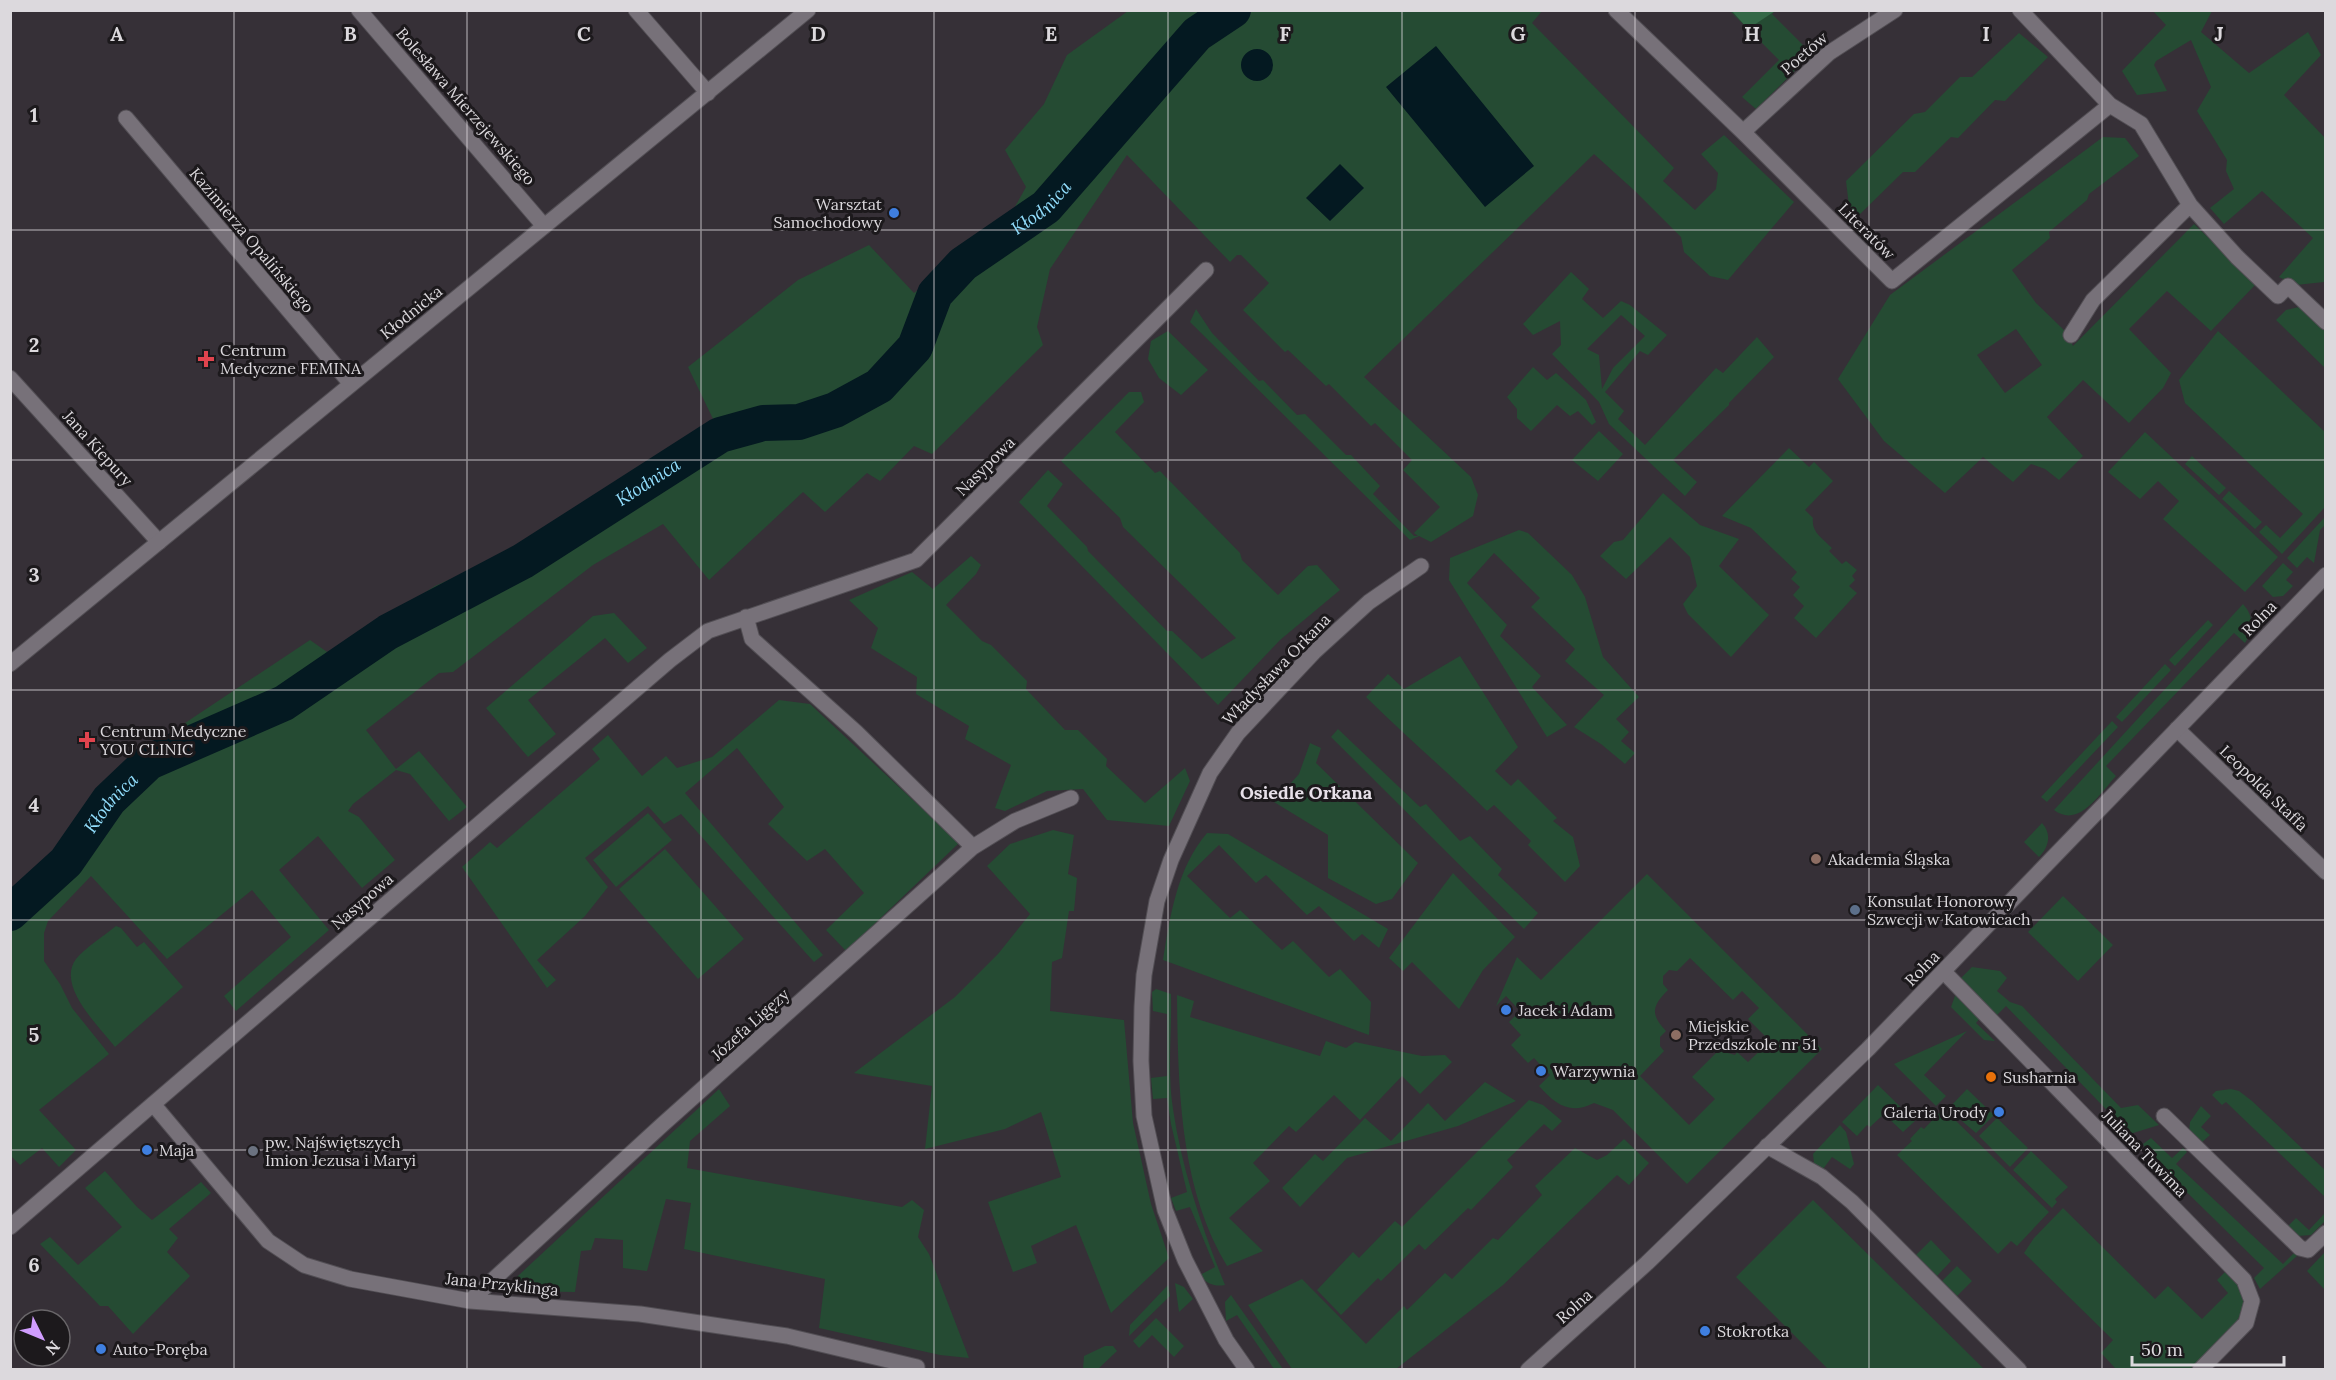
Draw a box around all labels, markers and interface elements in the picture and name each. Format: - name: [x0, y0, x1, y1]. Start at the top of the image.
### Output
- text: A: [110, 21, 124, 46]
- text: B: [343, 21, 357, 46]
- text: C: [577, 21, 591, 46]
- text: D: [810, 21, 826, 46]
- text: E: [1045, 21, 1057, 46]
- text: F: [1279, 21, 1291, 46]
- text: G: [1510, 21, 1526, 46]
- text: H: [1744, 21, 1760, 46]
- text: I: [1982, 21, 1990, 46]
- text: J: [2214, 21, 2224, 46]
- street label: Bolesława Mierzejewskiego: [392, 23, 540, 189]
- street label: Poetów: [1776, 27, 1832, 79]
- text: 1: [30, 102, 38, 127]
- street label: Kazimierza Opalińskiego: [185, 163, 319, 317]
- water label: Kłodnica: [1006, 175, 1076, 239]
- place label: Warsztat Samochodowy: [774, 194, 883, 232]
- street label: Literatów: [1834, 198, 1900, 264]
- marker: Warsztat Samochodowy: [887, 206, 901, 220]
- street label: Kłodnicka: [376, 281, 446, 343]
- text: 2: [29, 332, 39, 357]
- place label: Centrum Medyczne FEMINA: [220, 340, 362, 378]
- marker: Centrum Medyczne FEMINA: [197, 350, 215, 368]
- street label: Jana Kiepury: [58, 405, 138, 490]
- street label: Nasypowa: [951, 432, 1019, 500]
- water label: Kłodnica: [611, 452, 684, 510]
- text: 3: [28, 562, 40, 587]
- street label: Rolna: [2237, 596, 2281, 640]
- street label: Władysława Orkana: [1218, 609, 1334, 729]
- place label: Centrum Medyczne YOU CLINIC: [99, 721, 247, 759]
- marker: Centrum Medyczne YOU CLINIC: [78, 731, 96, 749]
- street label: Leopolda Staffa: [2216, 741, 2312, 835]
- water label: Kłodnica: [78, 768, 142, 837]
- district label: Osiedle Orkana: [1240, 781, 1373, 804]
- text: 4: [29, 792, 40, 817]
- place label: Akademia Śląska: [1827, 849, 1950, 869]
- marker: Akademia Śląska: [1809, 852, 1823, 866]
- street label: Nasypowa: [327, 869, 397, 933]
- place label: Konsulat Honorowy Szwecji w Katowicach: [1867, 891, 2031, 929]
- marker: Konsulat Honorowy Szwecji w Katowicach: [1848, 903, 1862, 917]
- street label: Rolna: [1900, 946, 1944, 990]
- street label: Józefa Ligęzy: [706, 984, 793, 1065]
- place label: Jacek i Adam: [1517, 1000, 1613, 1020]
- marker: Jacek i Adam: [1499, 1003, 1513, 1017]
- place label: Miejskie Przedszkole nr 51: [1688, 1016, 1817, 1054]
- text: 5: [29, 1022, 40, 1047]
- marker: Miejskie Przedszkole nr 51: [1669, 1028, 1683, 1042]
- place label: Warzywnia: [1553, 1061, 1635, 1081]
- marker: Warzywnia: [1534, 1064, 1548, 1078]
- place label: Susharnia: [2003, 1067, 2076, 1087]
- marker: Susharnia: [1984, 1070, 1998, 1084]
- place label: Galeria Urody: [1884, 1102, 1988, 1122]
- street label: Juliana Tuwima: [2097, 1104, 2192, 1201]
- marker: Galeria Urody: [1992, 1105, 2006, 1119]
- place label: pw. Najświętszych Imion Jezusa i Maryi: [265, 1132, 416, 1170]
- place label: Maja: [159, 1140, 194, 1160]
- marker: Maja: [140, 1143, 154, 1157]
- marker: pw. Najświętszych Imion Jezusa i Maryi: [246, 1144, 260, 1158]
- text: 6: [28, 1252, 40, 1277]
- street label: Jana Przyklinga: [443, 1268, 560, 1300]
- street label: Rolna: [1552, 1285, 1596, 1327]
- north arrow: [12, 1308, 72, 1368]
- place label: Stokrotka: [1717, 1321, 1789, 1341]
- marker: Stokrotka: [1698, 1324, 1712, 1338]
- scale bar: [2132, 1329, 2284, 1367]
- text: N: [41, 1337, 65, 1360]
- text: 50 m: [2141, 1338, 2183, 1361]
- place label: Auto-Poręba: [112, 1339, 208, 1359]
- marker: Auto-Poręba: [94, 1342, 108, 1356]

